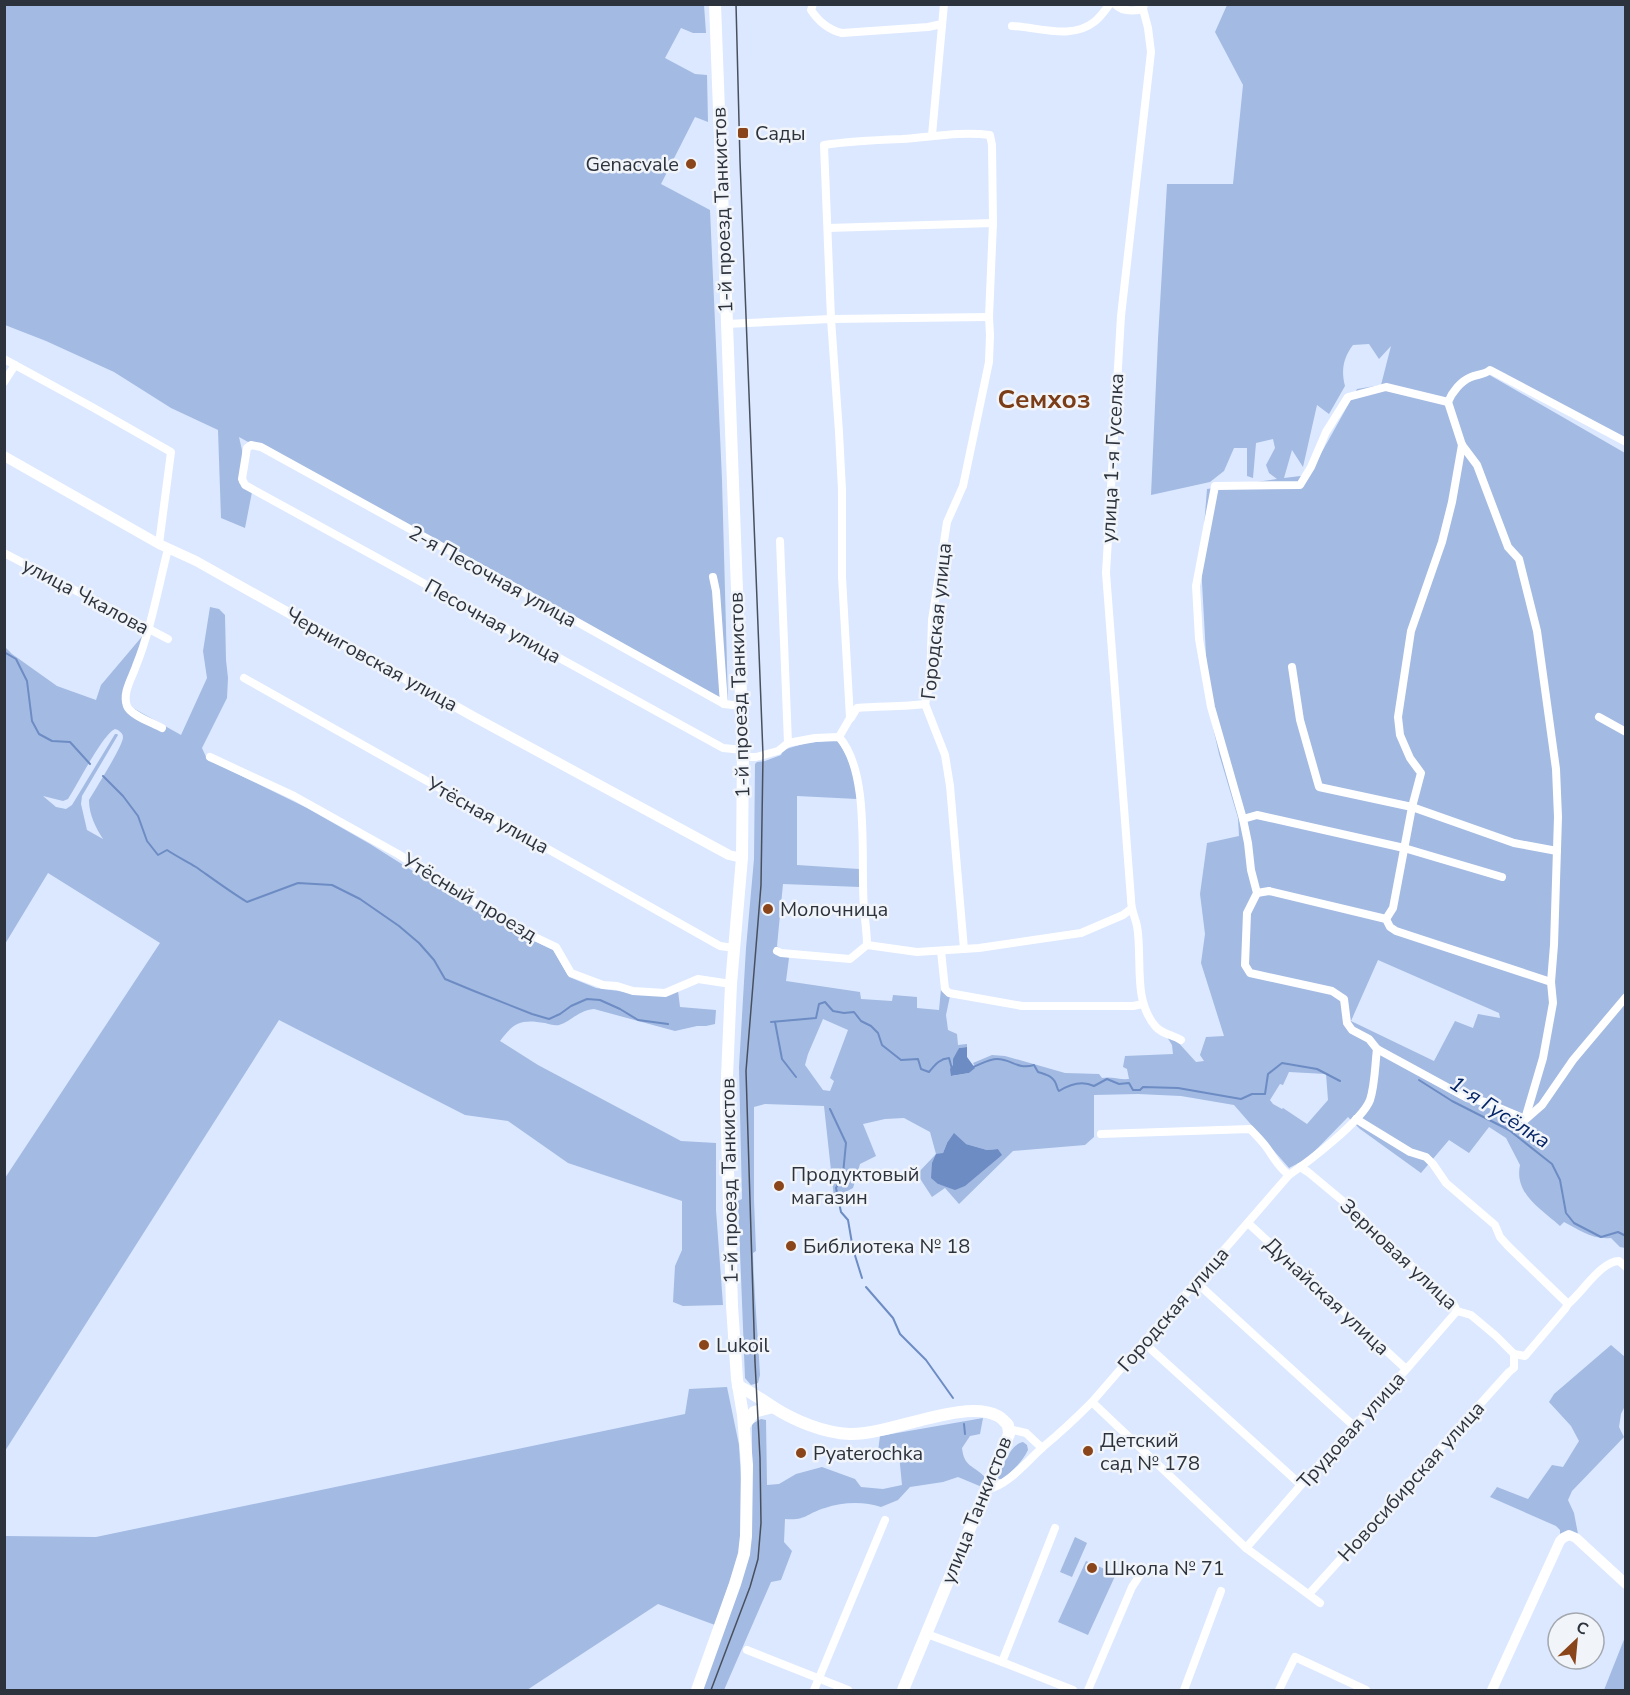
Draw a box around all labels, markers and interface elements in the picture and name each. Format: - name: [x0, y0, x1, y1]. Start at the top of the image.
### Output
- street label: 1-й проезд Танкистов: [705, 107, 740, 313]
- place label: Сады: [755, 120, 805, 147]
- marker: Сады: [736, 126, 750, 140]
- place label: Genacvale: [585, 151, 679, 178]
- marker: Genacvale: [684, 157, 698, 171]
- street label: улица 1-я Гуселка: [1095, 373, 1130, 544]
- district label: Семхоз: [998, 382, 1090, 417]
- street label: 2-я Песочная улица: [405, 520, 581, 632]
- street label: Городская улица: [915, 541, 958, 701]
- street label: улица Чкалова: [18, 552, 154, 641]
- street label: Песочная улица: [421, 574, 565, 668]
- street label: 1-й проезд Танкистов: [722, 592, 757, 798]
- street label: Черниговская улица: [281, 601, 463, 718]
- street label: Утёсная улица: [421, 770, 554, 860]
- street label: Утёсный проезд: [396, 846, 542, 948]
- place label: Молочница: [780, 896, 888, 923]
- marker: Молочница: [761, 902, 775, 916]
- water label: 1-я Гусёлка: [1444, 1069, 1556, 1155]
- street label: 1-й проезд Танкистов: [714, 1078, 745, 1284]
- place label: Продуктовый магазин: [791, 1161, 920, 1211]
- marker: Продуктовый магазин: [772, 1179, 786, 1193]
- street label: Зерновая улица: [1334, 1193, 1463, 1316]
- street label: Дунайская улица: [1258, 1231, 1395, 1362]
- place label: Библиотека № 18: [803, 1233, 970, 1260]
- marker: Библиотека № 18: [784, 1239, 798, 1253]
- street label: Городская улица: [1112, 1241, 1235, 1378]
- place label: Lukoil: [716, 1332, 769, 1359]
- marker: Lukoil: [697, 1338, 711, 1352]
- street label: Трудовая улица: [1291, 1366, 1411, 1495]
- street label: Новосибирская улица: [1332, 1395, 1491, 1567]
- place label: Детский сад № 178: [1100, 1427, 1200, 1477]
- street label: улица Танкистов: [935, 1432, 1018, 1588]
- place label: Pyaterochka: [813, 1440, 923, 1467]
- marker: Детский сад № 178: [1081, 1444, 1095, 1458]
- marker: Pyaterochka: [794, 1446, 808, 1460]
- place label: Школа № 71: [1104, 1555, 1225, 1582]
- marker: Школа № 71: [1085, 1561, 1099, 1575]
- north arrow: [1546, 1611, 1606, 1671]
- text: С: [1572, 1616, 1592, 1641]

